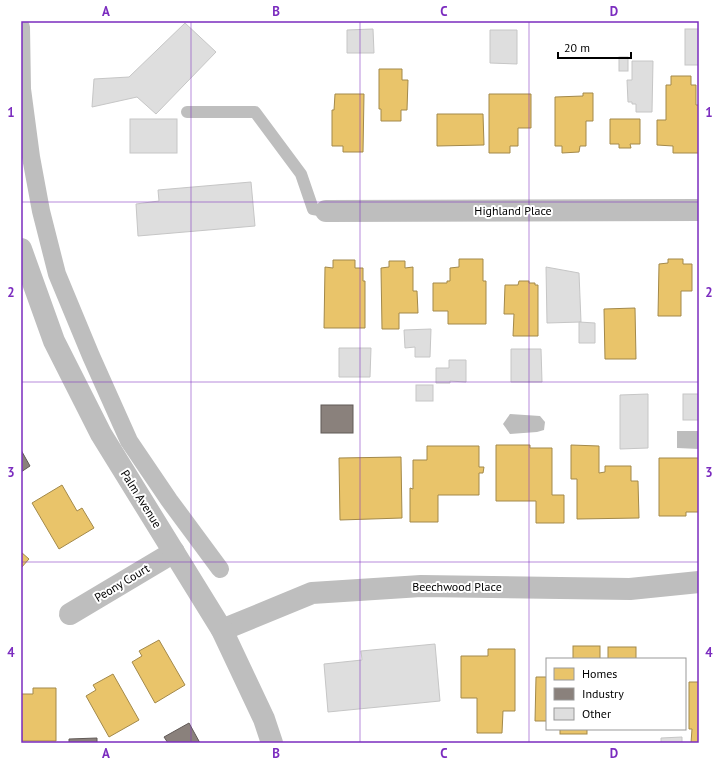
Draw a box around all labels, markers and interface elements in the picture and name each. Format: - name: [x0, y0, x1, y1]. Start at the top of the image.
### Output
- text: A: [102, 3, 110, 20]
- text: B: [272, 3, 280, 20]
- text: C: [440, 3, 448, 20]
- text: D: [610, 3, 618, 20]
- scale bar: [558, 34, 631, 60]
- text: 20 m: [564, 40, 590, 55]
- text: 1: [7, 104, 15, 121]
- text: 1: [705, 104, 713, 121]
- street label: Highland Place: [474, 203, 552, 218]
- text: 2: [7, 284, 15, 301]
- text: 2: [705, 284, 713, 301]
- text: 3: [7, 464, 15, 481]
- text: 3: [705, 464, 713, 481]
- street label: Palm Avenue: [118, 467, 165, 531]
- street label: Peony Court: [92, 560, 152, 605]
- street label: Beechwood Place: [412, 579, 502, 594]
- text: 4: [7, 644, 15, 661]
- text: 4: [705, 644, 713, 661]
- legend: [546, 658, 686, 730]
- text: Homes: [582, 666, 617, 681]
- text: Industry: [582, 686, 624, 701]
- text: Other: [582, 706, 611, 721]
- text: A: [102, 745, 110, 762]
- text: B: [272, 745, 280, 762]
- text: C: [440, 745, 448, 762]
- text: D: [610, 745, 618, 762]

